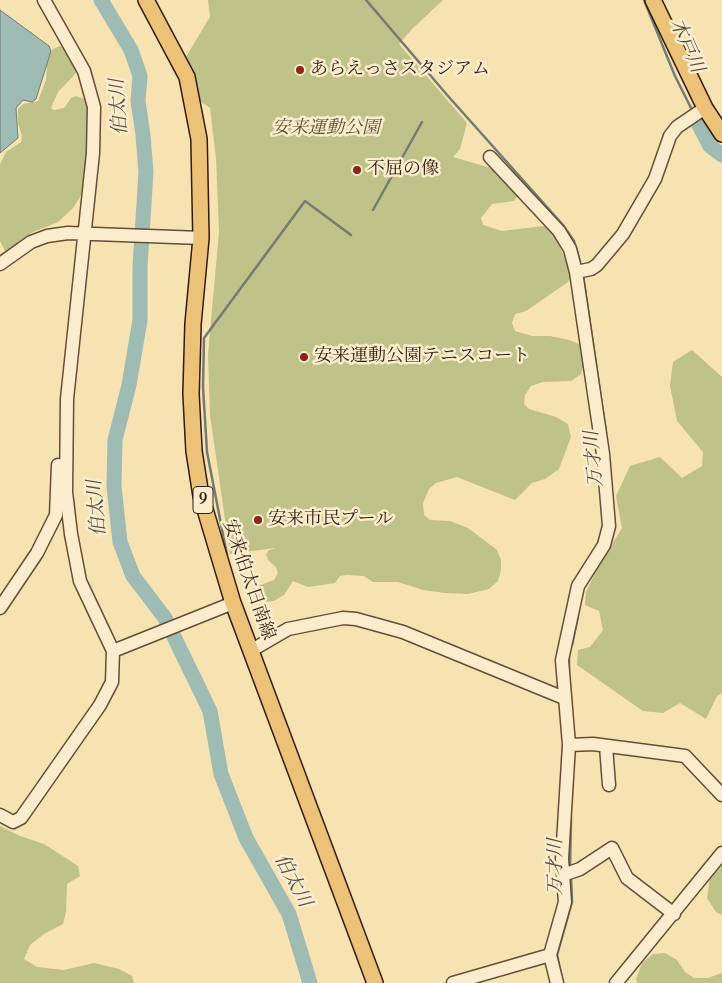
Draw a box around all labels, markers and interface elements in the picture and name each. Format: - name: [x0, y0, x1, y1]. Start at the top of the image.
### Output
- water label: 木戸川: [664, 15, 708, 77]
- place label: あらえっさスタジアム: [310, 59, 490, 81]
- marker: あらえっさスタジアム: [294, 64, 306, 76]
- water label: 伯太川: [107, 78, 133, 136]
- park label: 安来運動公園: [272, 118, 380, 140]
- place label: 不屈の像: [367, 159, 439, 181]
- marker: 不屈の像: [351, 164, 363, 176]
- place label: 安来運動公園テニスコート: [314, 346, 530, 368]
- marker: 安来運動公園テニスコート: [298, 351, 310, 363]
- water label: 万才川: [581, 430, 609, 488]
- water label: 伯太川: [84, 479, 112, 537]
- road number: 9: [193, 486, 213, 514]
- place label: 安来市民プール: [268, 509, 393, 531]
- marker: 安来市民プール: [252, 514, 264, 526]
- street label: 安来伯太日南線: [217, 517, 279, 643]
- water label: 万才川: [546, 839, 568, 895]
- water label: 伯太川: [269, 850, 315, 912]

